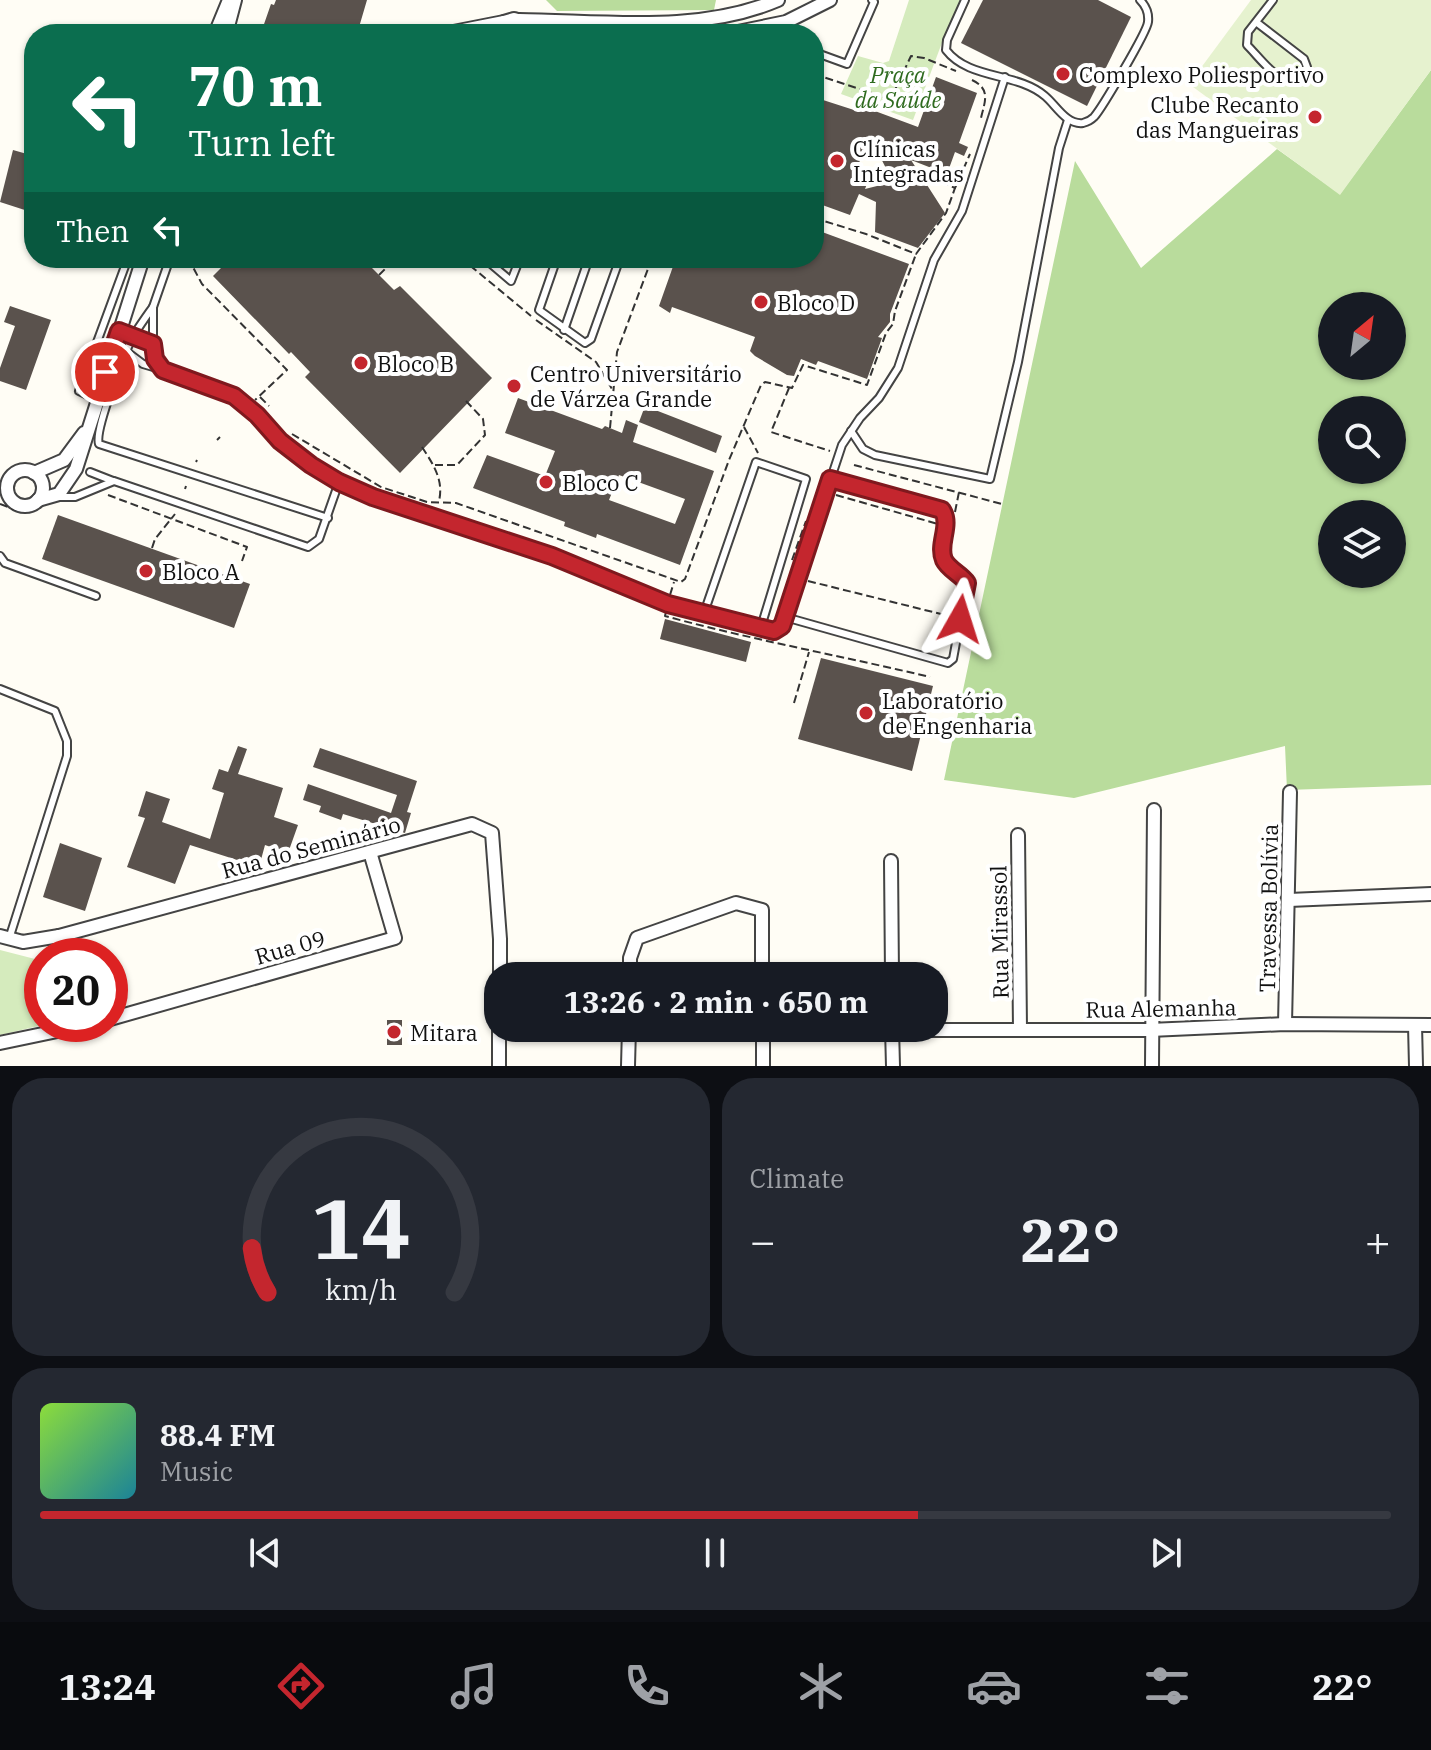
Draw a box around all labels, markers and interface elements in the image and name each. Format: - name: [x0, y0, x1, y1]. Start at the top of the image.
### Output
- text: 70 m: [188, 49, 323, 121]
- icon: left: [56, 56, 160, 160]
- park label: Praça da Saúde: [855, 60, 942, 114]
- place label: Complexo Poliesportivo: [1079, 60, 1324, 89]
- marker: Complexo Poliesportivo: [1054, 65, 1072, 83]
- place label: Clube Recanto das Mangueiras: [1136, 90, 1299, 144]
- marker: Clube Recanto das Mangueiras: [1306, 108, 1324, 126]
- text: Turn left: [188, 119, 335, 166]
- place label: Clínicas Integradas: [853, 134, 964, 188]
- marker: Clínicas Integradas: [828, 152, 846, 170]
- icon: left: [146, 208, 190, 252]
- text: Then: [56, 211, 130, 250]
- place label: Bloco D: [777, 288, 855, 317]
- north arrow: [1318, 292, 1406, 380]
- map controls: [1318, 292, 1406, 588]
- marker: Bloco D: [752, 293, 770, 311]
- pin: [71, 338, 139, 406]
- place label: Bloco B: [377, 349, 454, 378]
- icon: arrive: [83, 350, 127, 394]
- marker: Bloco B: [352, 354, 370, 372]
- place label: Centro Universitário de Várzea Grande: [530, 359, 742, 413]
- marker: Centro Universitário de Várzea Grande: [505, 377, 523, 395]
- button: search: [1318, 396, 1406, 484]
- place label: Bloco C: [562, 468, 639, 497]
- marker: Bloco C: [537, 473, 555, 491]
- button: layers: [1318, 500, 1406, 588]
- place label: Bloco A: [162, 557, 240, 586]
- marker: Bloco A: [137, 562, 155, 580]
- position arrow: [918, 577, 1002, 661]
- place label: Laboratório de Engenharia: [882, 686, 1033, 740]
- marker: Laboratório de Engenharia: [857, 704, 875, 722]
- street label: Rua do Seminário: [218, 809, 404, 885]
- street label: Travessa Bolívia: [1252, 823, 1284, 993]
- street label: Rua Mirassol: [983, 865, 1015, 999]
- street label: Rua 09: [251, 923, 329, 971]
- speed limit sign: 20: [24, 938, 128, 1042]
- text: 13:26 · 2 min · 650 m: [564, 982, 868, 1021]
- street label: Rua Alemanha: [1085, 992, 1237, 1024]
- place label: Mitara: [410, 1018, 478, 1047]
- marker: Mitara: [385, 1023, 403, 1041]
- text: Climate: [750, 1161, 844, 1195]
- text: 14: [311, 1174, 411, 1282]
- text: 22°: [1020, 1200, 1120, 1279]
- text: −: [750, 1212, 776, 1269]
- text: +: [1365, 1212, 1391, 1269]
- text: km/h: [325, 1271, 397, 1308]
- text: 88.4 FM: [160, 1415, 275, 1454]
- text: Music: [160, 1454, 233, 1488]
- icon: previous: [243, 1531, 287, 1575]
- icon: pause: [693, 1531, 737, 1575]
- icon: next: [1144, 1531, 1188, 1575]
- icon: directions: [273, 1658, 329, 1714]
- icon: music: [446, 1658, 502, 1714]
- icon: phone: [619, 1658, 675, 1714]
- icon: climate: [793, 1658, 849, 1714]
- icon: car: [966, 1658, 1022, 1714]
- icon: filters: [1139, 1658, 1195, 1714]
- text: 13:24: [59, 1663, 156, 1710]
- text: 22°: [1312, 1663, 1372, 1710]

